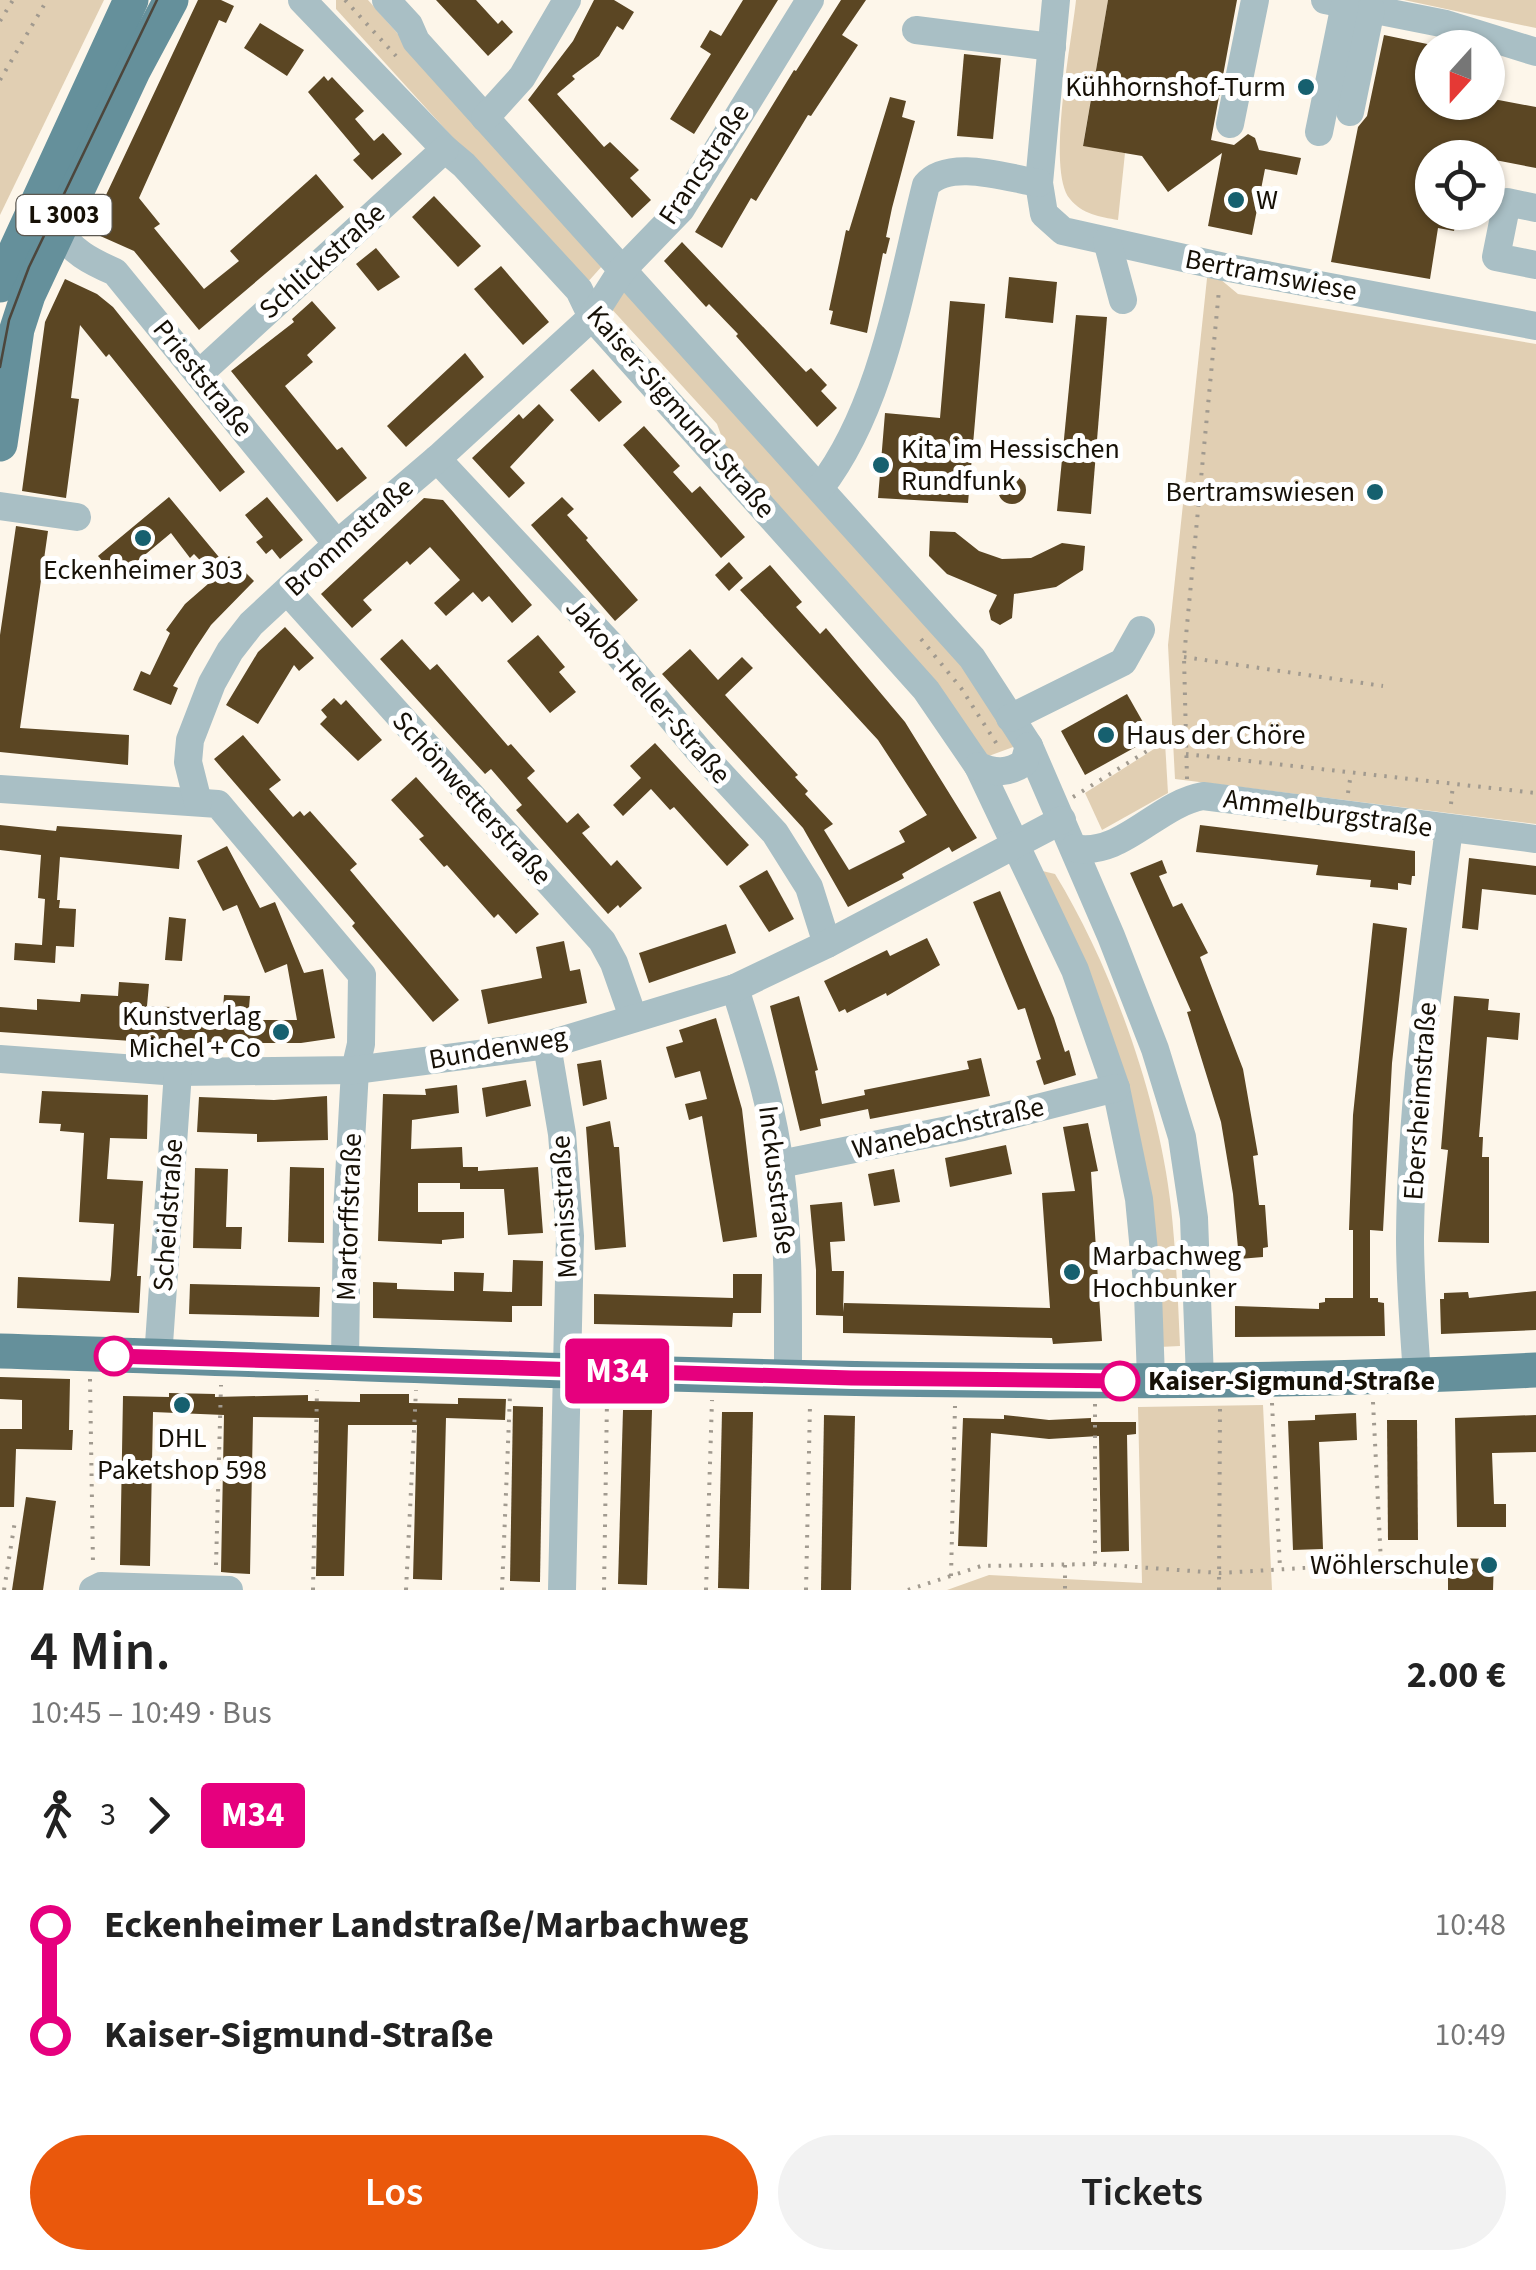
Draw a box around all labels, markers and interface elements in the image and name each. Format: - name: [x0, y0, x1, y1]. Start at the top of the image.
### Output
- north arrow: [1415, 30, 1505, 120]
- map controls: [1415, 30, 1505, 230]
- place label: Kühhornshof-Turm: [1065, 67, 1286, 107]
- marker: Kühhornshof-Turm: [1295, 76, 1317, 98]
- street label: Francstraße: [649, 95, 759, 233]
- button: locate: [1415, 140, 1505, 230]
- place label: W: [1256, 180, 1278, 220]
- marker: W: [1225, 189, 1247, 211]
- street label: Schlickstraße: [250, 193, 394, 329]
- road number: L 3003: [17, 195, 112, 235]
- street label: Bertramswiese: [1182, 239, 1360, 311]
- street label: Kaiser-Sigmund-Straße: [577, 297, 785, 527]
- street label: Prieststraße: [143, 311, 263, 445]
- place label: Kita im Hessischen Rundfunk: [901, 429, 1120, 501]
- marker: Kita im Hessischen Rundfunk: [870, 454, 892, 476]
- street label: Brommstraße: [276, 468, 422, 606]
- place label: Bertramswiesen: [1166, 472, 1355, 512]
- marker: Bertramswiesen: [1364, 481, 1386, 503]
- marker: Eckenheimer 303: [132, 527, 154, 549]
- place label: Eckenheimer 303: [43, 550, 243, 590]
- street label: Jakob-Heller-Straße: [556, 589, 740, 793]
- street label: Schönwetterstraße: [383, 702, 561, 894]
- place label: Haus der Chöre: [1126, 715, 1305, 755]
- marker: Haus der Chöre: [1095, 724, 1117, 746]
- street label: Ammelburgstraße: [1221, 779, 1435, 847]
- place label: Kunstverlag Michel + Co: [122, 996, 261, 1068]
- street label: Ebersheimstraße: [1393, 1001, 1447, 1201]
- street label: Bundenweg: [426, 1016, 570, 1080]
- marker: Kunstverlag Michel + Co: [270, 1021, 292, 1043]
- street label: Wanebachstraße: [848, 1086, 1048, 1170]
- street label: Inckusstraße: [748, 1103, 806, 1257]
- street label: Martorffstraße: [326, 1132, 372, 1302]
- street label: Monisstraße: [540, 1134, 588, 1280]
- street label: Scheidstraße: [143, 1137, 193, 1293]
- place label: Marbachweg Hochbunker: [1092, 1236, 1241, 1308]
- marker: Marbachweg Hochbunker: [1061, 1261, 1083, 1283]
- unlabelled marker: [95, 1337, 133, 1375]
- line badge: M34: [560, 1338, 674, 1404]
- text: M34: [585, 1346, 649, 1396]
- place label: Kaiser-Sigmund-Straße: [1148, 1361, 1435, 1401]
- marker: Kaiser-Sigmund-Straße: [1101, 1362, 1139, 1400]
- marker: DHL Paketshop 598: [171, 1394, 193, 1416]
- place label: DHL Paketshop 598: [97, 1418, 267, 1490]
- place label: Wöhlerschule: [1310, 1545, 1469, 1585]
- marker: Wöhlerschule: [1478, 1554, 1500, 1576]
- text: 4 Min.: [30, 1613, 171, 1691]
- text: 2.00 €: [1407, 1648, 1506, 1702]
- text: 10:45 – 10:49 · Bus: [30, 1690, 272, 1736]
- icon: walk: [30, 1788, 85, 1843]
- icon: forward: [131, 1788, 186, 1843]
- text: M34: [221, 1790, 285, 1840]
- text: 3: [100, 1792, 116, 1838]
- text: Eckenheimer Landstraße/Marbachweg: [104, 1898, 749, 1952]
- text: 10:48: [1434, 1902, 1506, 1948]
- text: Kaiser-Sigmund-Straße: [104, 2008, 494, 2062]
- text: 10:49: [1434, 2012, 1506, 2058]
- button: Los: [30, 2135, 758, 2250]
- button: Tickets: [778, 2135, 1506, 2250]

